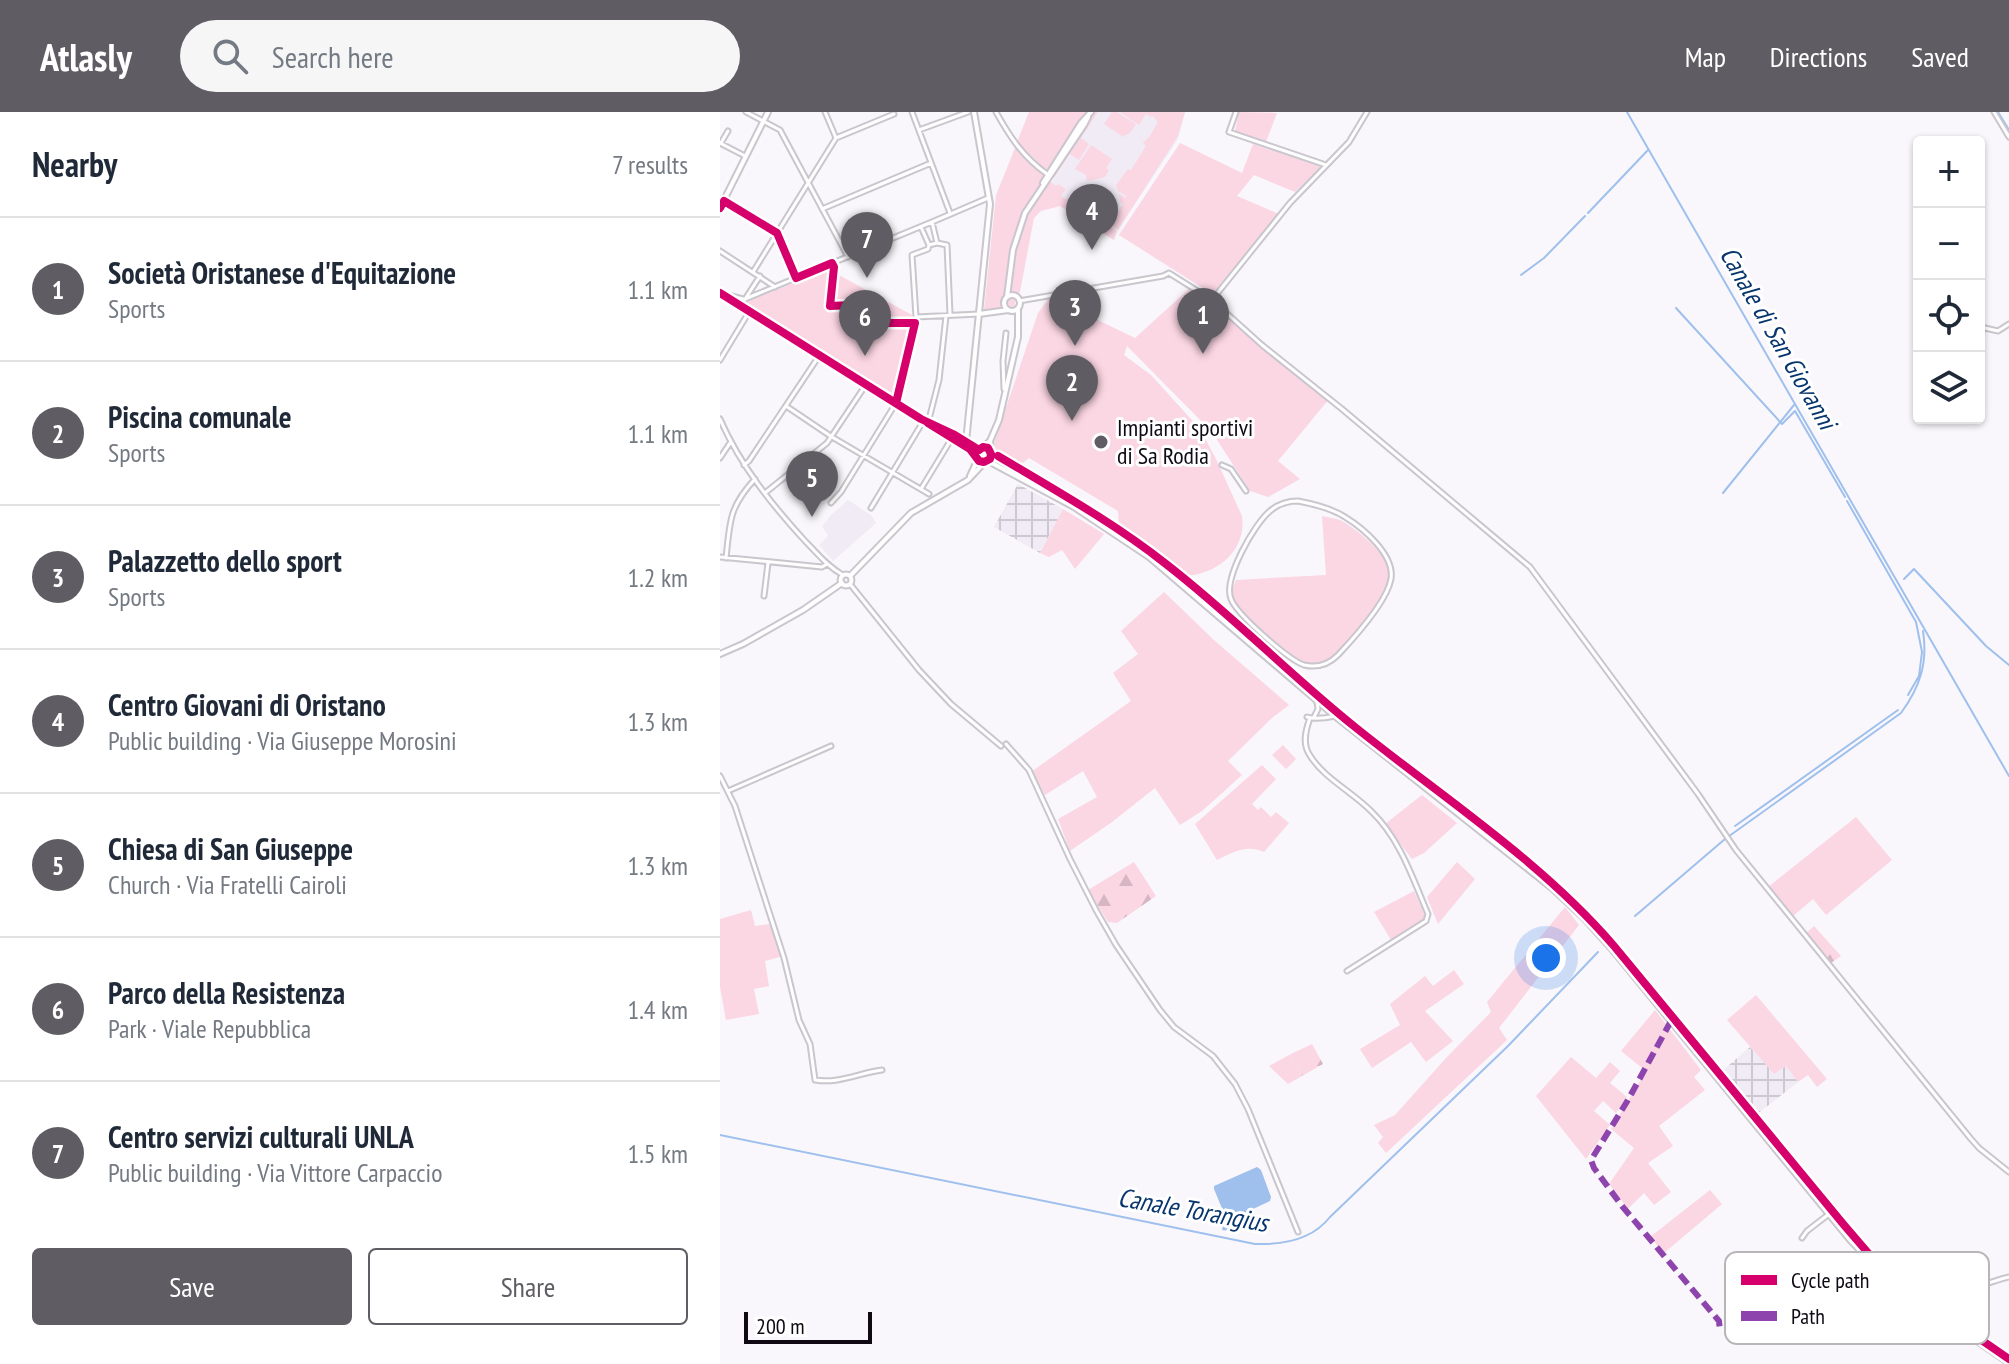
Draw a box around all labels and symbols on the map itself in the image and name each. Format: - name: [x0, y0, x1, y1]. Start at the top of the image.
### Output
- pin: 4: [1066, 184, 1118, 250]
- pin: 7: [841, 212, 893, 278]
- water label: Canale di San Giovanni: [1713, 241, 1846, 438]
- pin: 3: [1049, 280, 1101, 346]
- pin: 1: [1177, 288, 1229, 354]
- pin: 6: [839, 290, 891, 356]
- pin: 2: [1046, 355, 1098, 421]
- place label: Impianti sportivi di Sa Rodia: [1117, 412, 1253, 471]
- marker: Impianti sportivi di Sa Rodia: [1092, 433, 1110, 451]
- pin: 5: [786, 451, 838, 517]
- your location: [1526, 938, 1566, 978]
- water label: Canale Torangius: [1116, 1180, 1273, 1239]
- legend: [1725, 1252, 1989, 1344]
- text: Cycle path: [1791, 1266, 1869, 1294]
- text: Path: [1791, 1302, 1825, 1330]
- scale bar: [744, 1308, 872, 1344]

